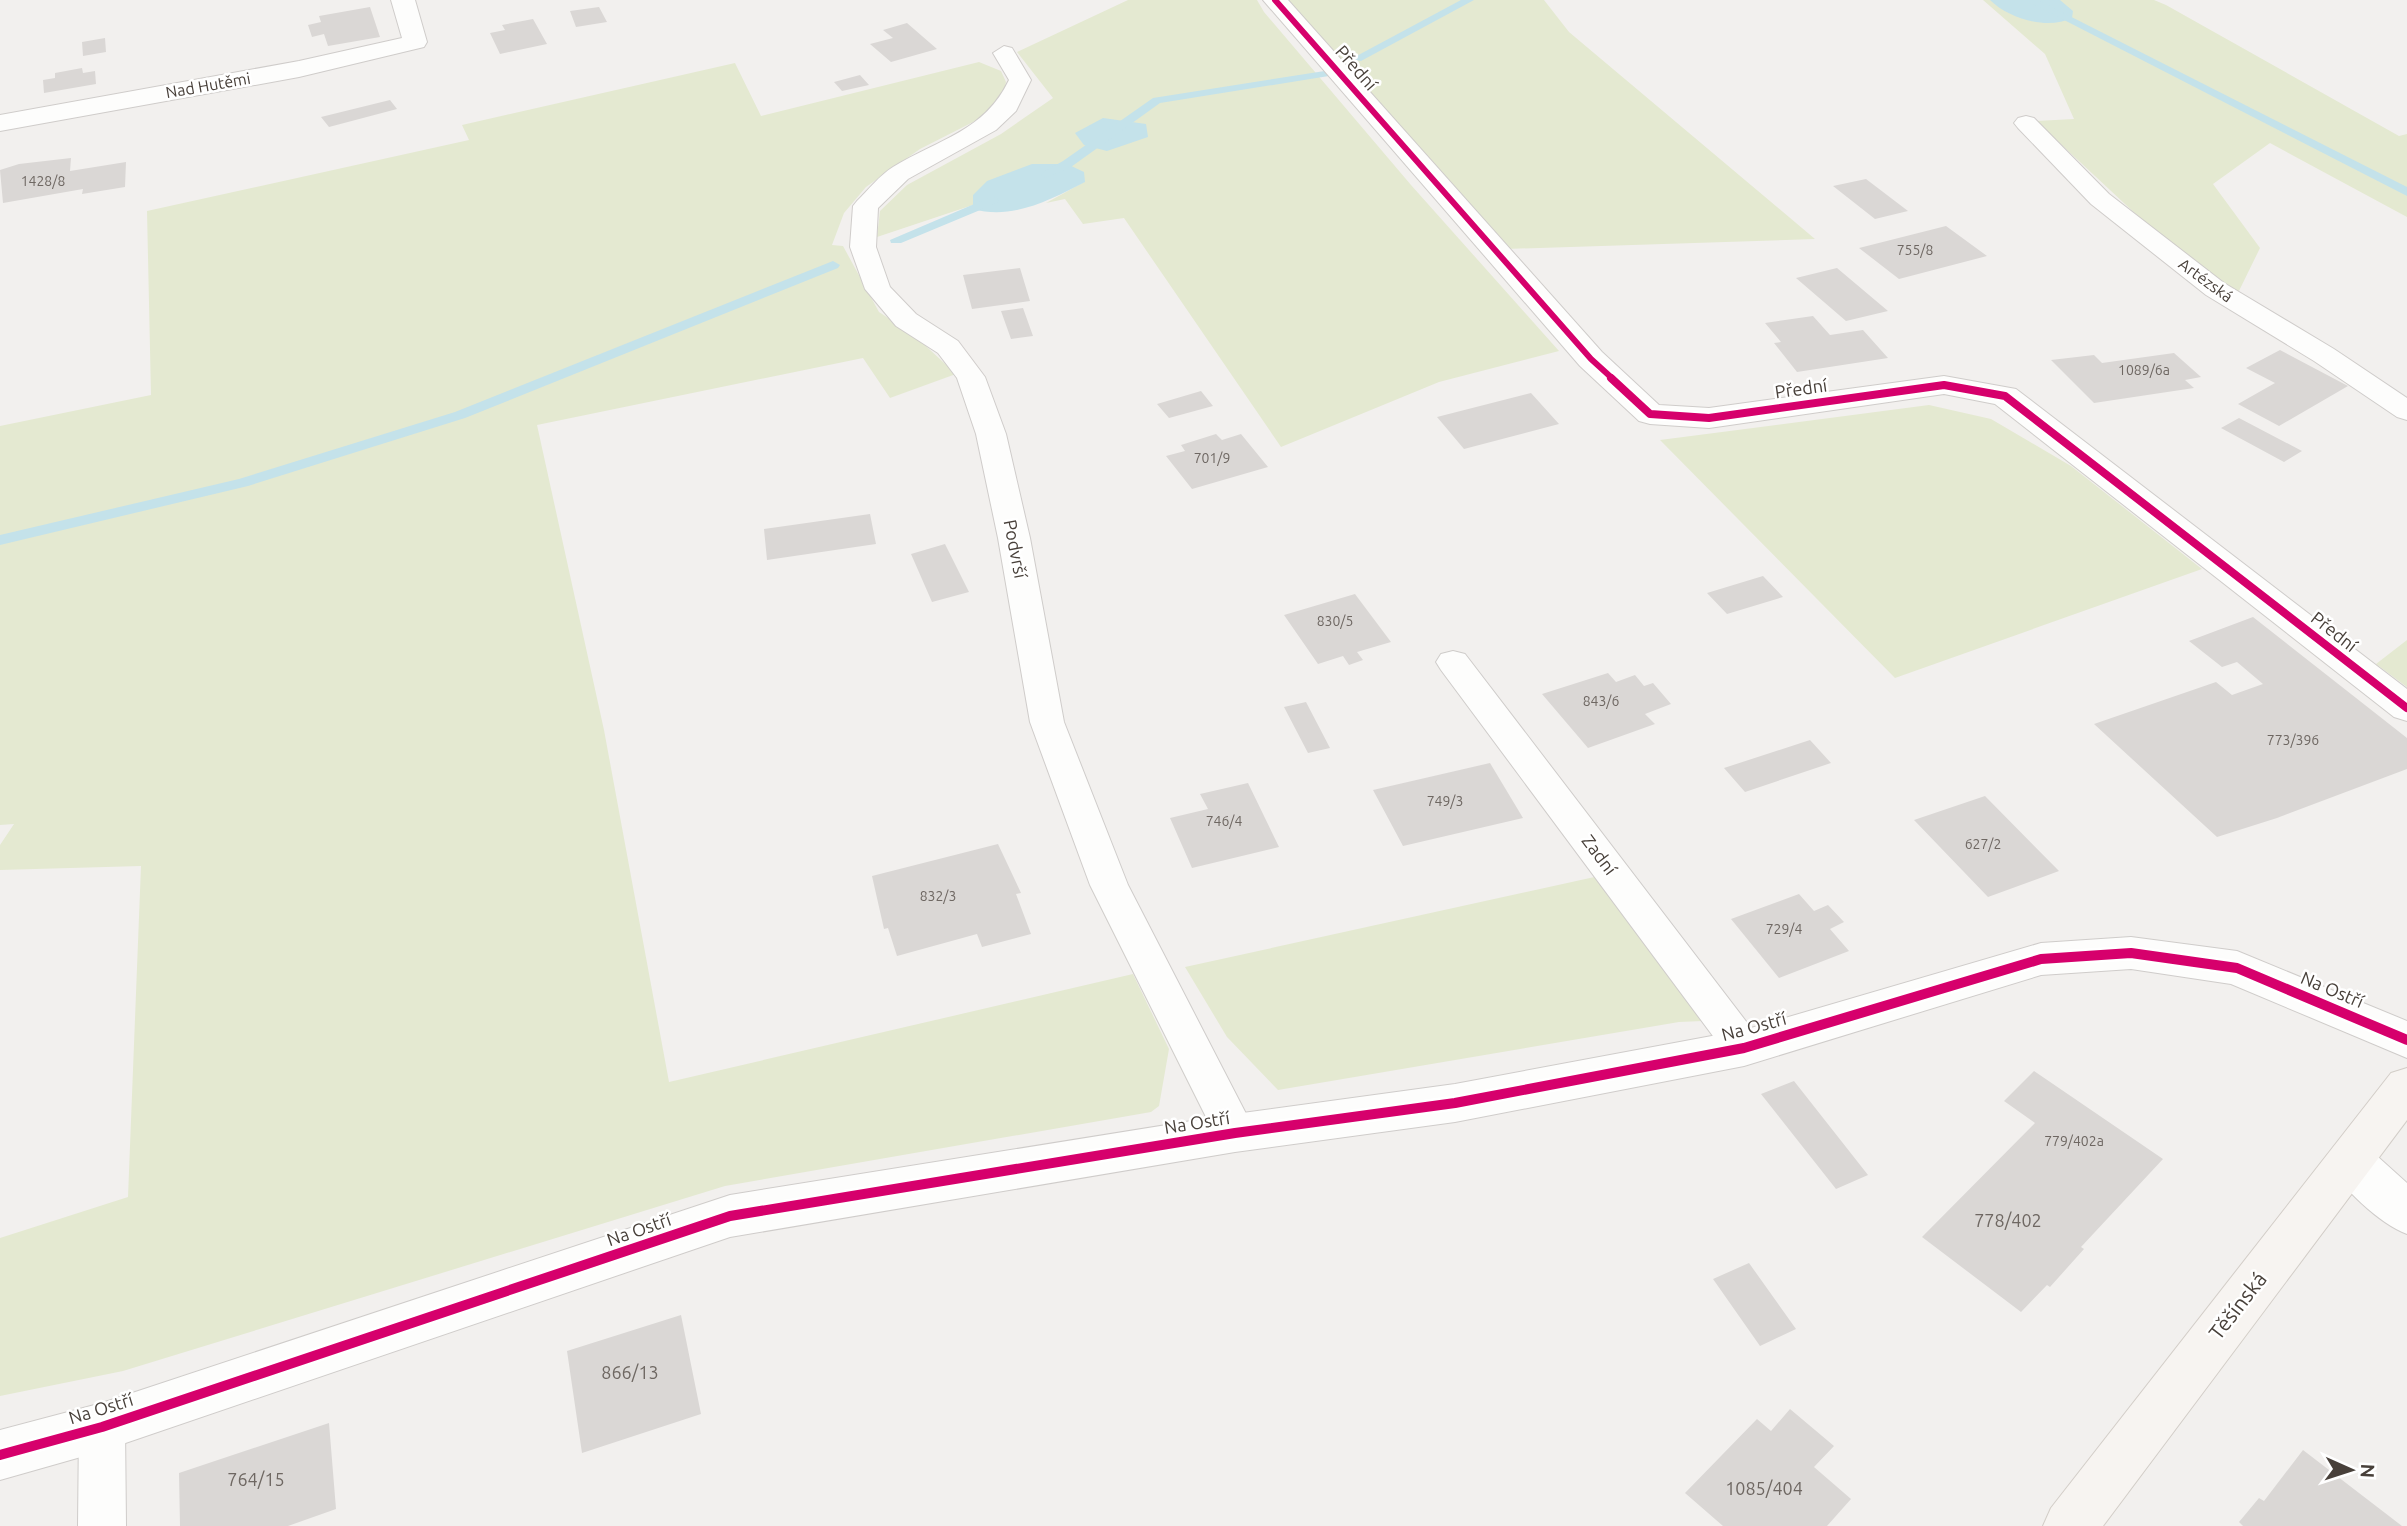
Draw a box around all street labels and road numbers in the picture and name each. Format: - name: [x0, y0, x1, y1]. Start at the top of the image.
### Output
- street label: Přední: [1332, 41, 1382, 94]
- street label: Nad Hutěmi: [164, 69, 252, 101]
- street label: Artézská: [2176, 254, 2236, 306]
- street label: Přední: [1773, 374, 1829, 402]
- street label: Podvrší: [1000, 518, 1032, 580]
- street label: Přední: [2308, 607, 2362, 656]
- street label: Zadní: [1578, 831, 1622, 879]
- street label: Na Ostří: [2298, 967, 2367, 1011]
- street label: Na Ostří: [1719, 1008, 1789, 1044]
- street label: Na Ostří: [1163, 1107, 1232, 1137]
- street label: Na Ostří: [604, 1209, 674, 1249]
- street label: Těšínská: [2203, 1267, 2271, 1344]
- street label: Na Ostří: [66, 1389, 136, 1427]

